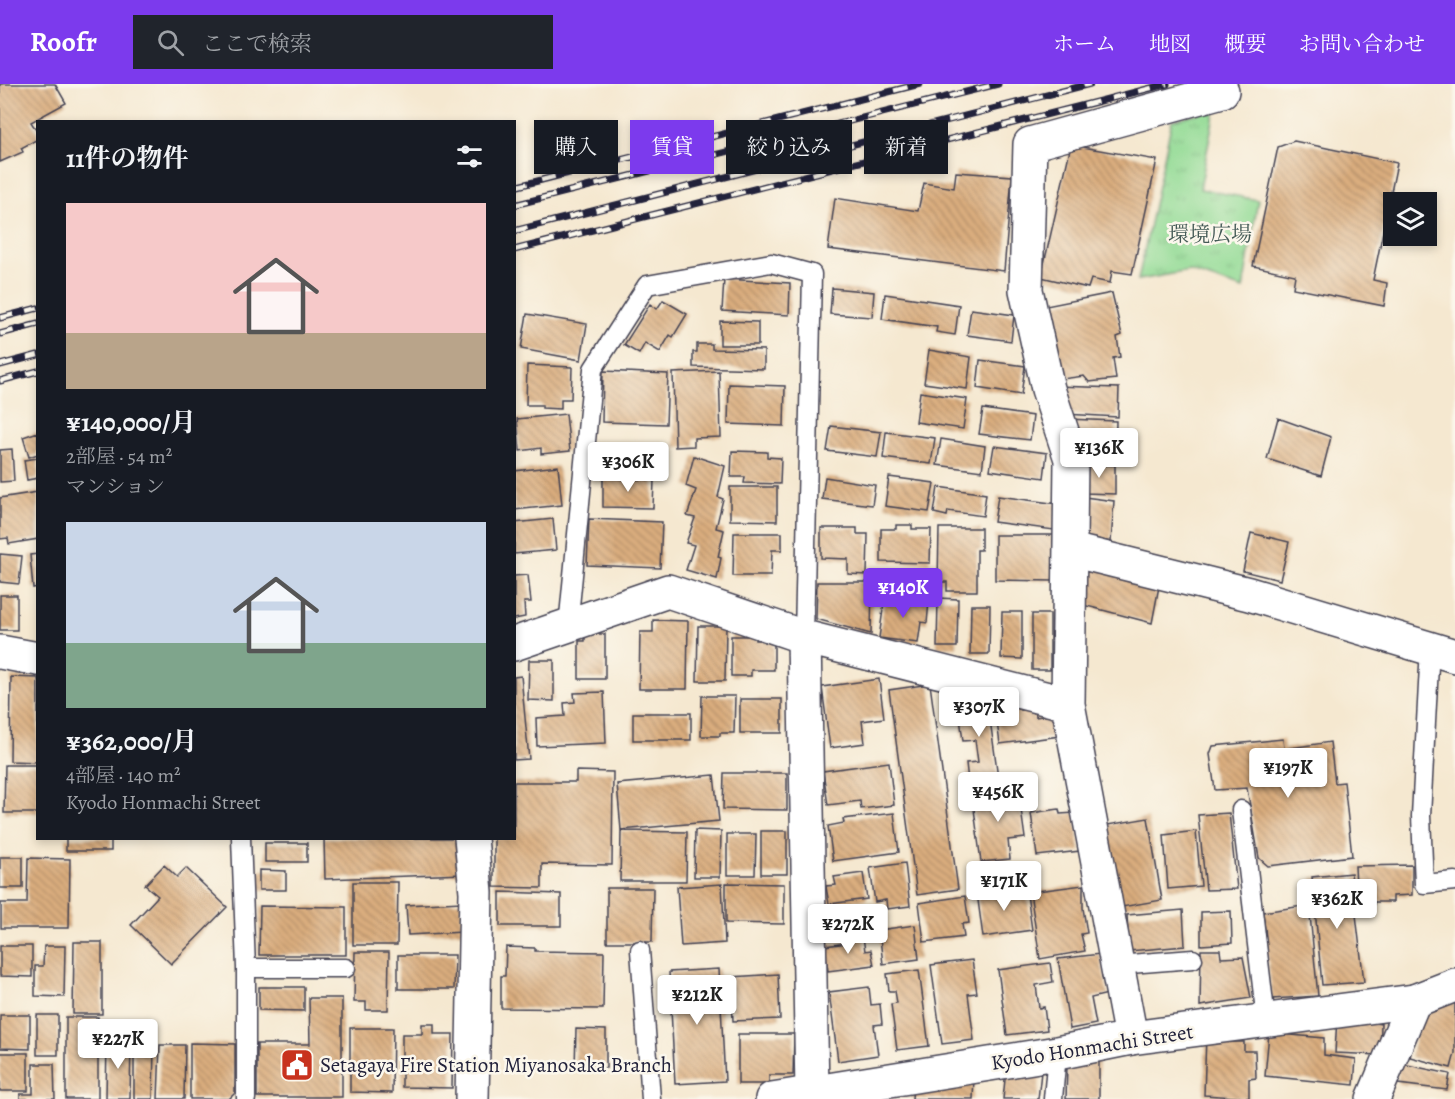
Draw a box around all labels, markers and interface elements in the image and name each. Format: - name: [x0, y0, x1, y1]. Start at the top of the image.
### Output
- search box: [133, 15, 553, 69]
- text: Roofr: [30, 23, 97, 61]
- icon: search: [154, 26, 187, 59]
- text: ここで検索: [202, 29, 312, 59]
- text: ホーム: [1053, 30, 1116, 58]
- text: 地図: [1149, 30, 1191, 58]
- text: 概要: [1224, 30, 1266, 58]
- text: お問い合わせ: [1299, 30, 1425, 58]
- chip: 購入: [534, 120, 618, 174]
- chip: 賃貸: [630, 120, 714, 174]
- chip: 絞り込み: [726, 120, 852, 174]
- chip: 新着: [864, 120, 948, 174]
- icon: filters: [453, 140, 486, 173]
- text: 11件の物件: [66, 141, 189, 176]
- map controls: [1383, 192, 1437, 246]
- button: layers: [1383, 192, 1437, 246]
- park label: 環境広場: [1168, 220, 1252, 248]
- icon: home: [222, 242, 330, 350]
- text: ¥140,000/月: [66, 405, 196, 440]
- pin: ¥136K: [1057, 428, 1141, 479]
- text: ¥136K: [1074, 434, 1124, 461]
- pin: ¥306K: [586, 442, 670, 493]
- text: 2部屋 · 54 m²: [66, 443, 172, 470]
- text: ¥306K: [602, 448, 654, 475]
- text: マンション: [66, 473, 165, 500]
- icon: home: [222, 561, 330, 669]
- pin: ¥140K: [861, 568, 945, 619]
- text: ¥140K: [877, 574, 929, 601]
- pin: ¥307K: [937, 687, 1021, 738]
- text: ¥307K: [953, 693, 1005, 720]
- text: ¥362,000/月: [66, 724, 198, 759]
- pin: ¥197K: [1246, 748, 1330, 799]
- text: ¥197K: [1263, 754, 1313, 781]
- text: 4部屋 · 140 m²: [66, 762, 181, 789]
- pin: ¥456K: [956, 772, 1040, 823]
- text: ¥456K: [972, 778, 1024, 805]
- text: Kyodo Honmachi Street: [66, 789, 261, 816]
- pin: ¥171K: [962, 861, 1046, 912]
- text: ¥171K: [980, 867, 1028, 894]
- pin: ¥362K: [1295, 879, 1379, 930]
- text: ¥362K: [1311, 885, 1363, 912]
- pin: ¥272K: [806, 904, 890, 955]
- text: ¥272K: [822, 910, 874, 937]
- pin: ¥212K: [655, 975, 739, 1026]
- text: ¥212K: [671, 981, 723, 1008]
- street label: Kyodo Honmachi Street: [989, 1017, 1195, 1077]
- pin: ¥227K: [76, 1019, 160, 1070]
- text: ¥227K: [92, 1025, 144, 1052]
- public building icon: Setagaya Fire Station Miyanosaka Branch: [279, 1047, 315, 1083]
- place label: Setagaya Fire Station Miyanosaka Branch: [320, 1051, 672, 1079]

